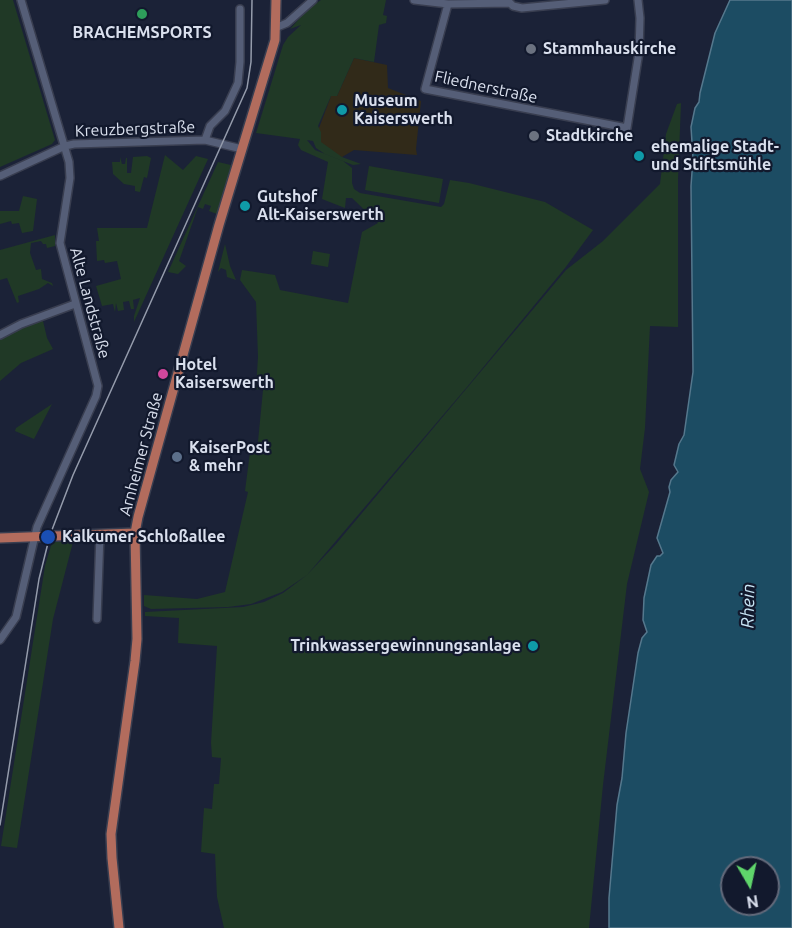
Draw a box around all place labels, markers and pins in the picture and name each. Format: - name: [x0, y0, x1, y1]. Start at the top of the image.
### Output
- marker: BRACHEMSPORTS: [135, 7, 149, 21]
- place label: BRACHEMSPORTS: [73, 23, 211, 43]
- place label: Stammhauskirche: [543, 39, 676, 59]
- marker: Stammhauskirche: [524, 42, 538, 56]
- place label: Museum Kaiserswerth: [354, 91, 453, 129]
- marker: Museum Kaiserswerth: [335, 103, 349, 117]
- place label: Stadtkirche: [546, 126, 633, 146]
- marker: Stadtkirche: [527, 129, 541, 143]
- place label: ehemalige Stadt- und Stiftsmühle: [651, 137, 779, 175]
- marker: ehemalige Stadt- und Stiftsmühle: [632, 149, 646, 163]
- place label: Gutshof Alt-Kaiserswerth: [257, 187, 384, 225]
- marker: Gutshof Alt-Kaiserswerth: [238, 199, 252, 213]
- place label: Hotel Kaiserswerth: [175, 355, 274, 393]
- marker: Hotel Kaiserswerth: [156, 367, 170, 381]
- place label: KaiserPost & mehr: [189, 438, 270, 476]
- marker: KaiserPost & mehr: [170, 450, 184, 464]
- place label: Kalkumer Schloßallee: [62, 527, 226, 547]
- marker: Kalkumer Schloßallee: [39, 528, 57, 546]
- place label: Trinkwassergewinnungsanlage: [290, 636, 521, 656]
- marker: Trinkwassergewinnungsanlage: [526, 639, 540, 653]

